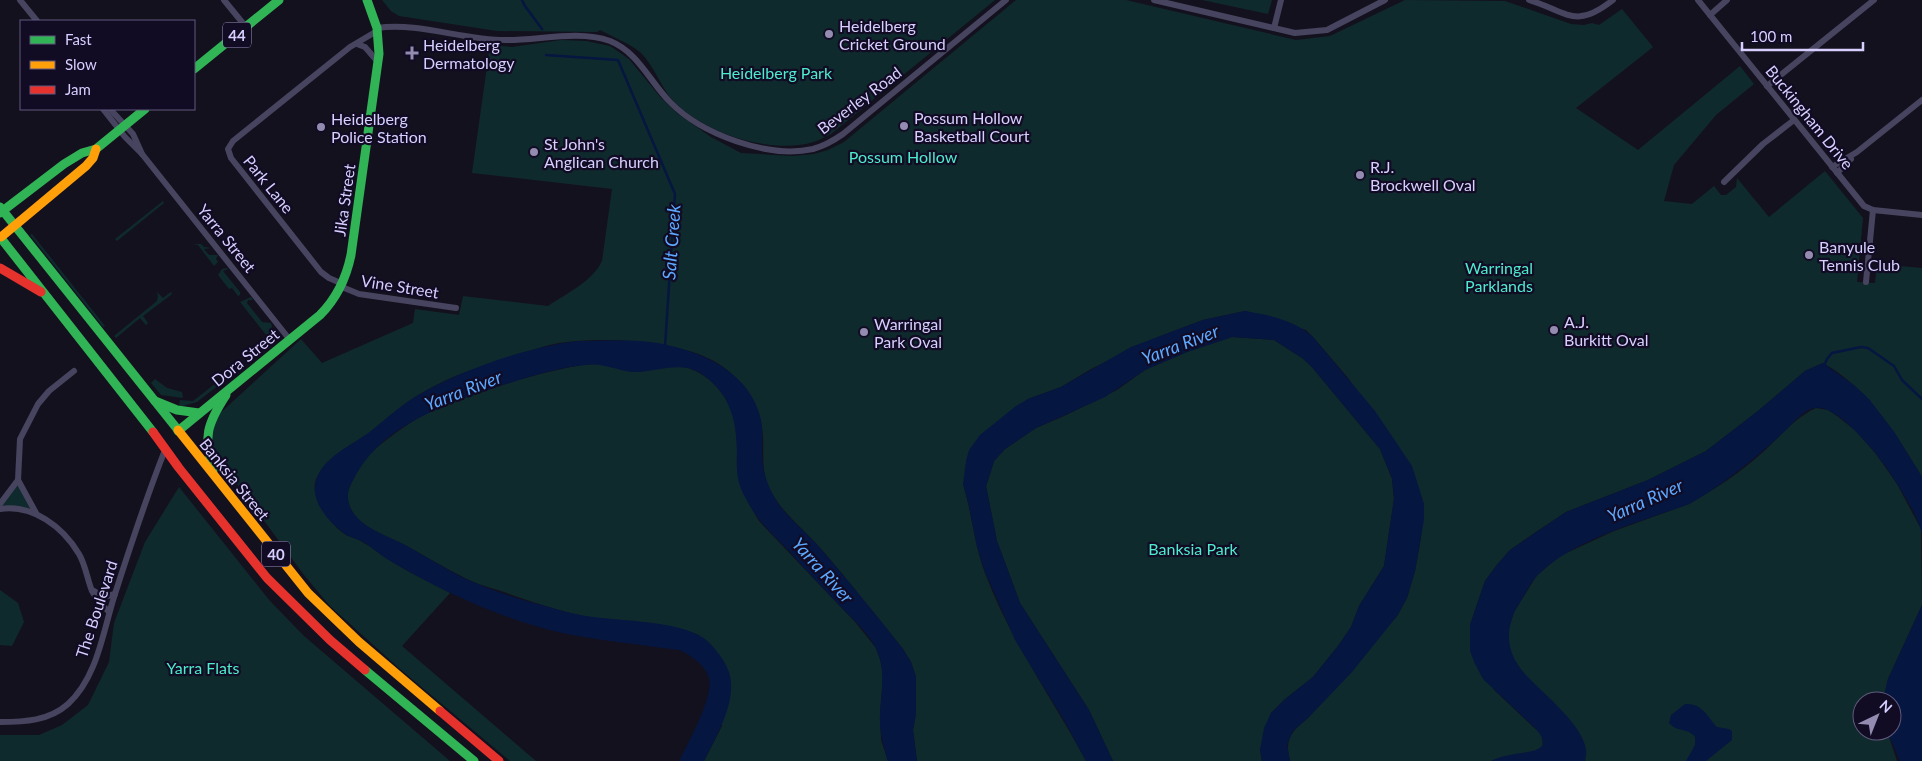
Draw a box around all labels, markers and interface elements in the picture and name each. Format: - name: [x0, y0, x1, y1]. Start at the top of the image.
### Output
- place label: Heidelberg Cricket Ground: [839, 16, 946, 53]
- legend: [20, 20, 195, 110]
- scale bar: [1742, 20, 1863, 52]
- road number: 44: [223, 22, 251, 48]
- text: 100 m: [1750, 27, 1792, 45]
- marker: Heidelberg Cricket Ground: [823, 28, 835, 40]
- text: Fast: [65, 30, 92, 48]
- place label: Heidelberg Dermatology: [423, 35, 515, 72]
- marker: Heidelberg Dermatology: [405, 46, 419, 60]
- text: Slow: [65, 55, 97, 73]
- street label: Buckingham Drive: [1762, 61, 1858, 173]
- street label: Beverley Road: [813, 62, 905, 138]
- park label: Heidelberg Park: [720, 63, 833, 82]
- text: Jam: [65, 80, 91, 98]
- place label: Possum Hollow Basketball Court: [914, 108, 1030, 145]
- place label: Heidelberg Police Station: [331, 109, 427, 146]
- marker: Possum Hollow Basketball Court: [898, 120, 910, 132]
- marker: Heidelberg Police Station: [315, 121, 327, 133]
- place label: St John's Anglican Church: [544, 134, 659, 171]
- marker: St John's Anglican Church: [528, 146, 540, 158]
- park label: Possum Hollow: [849, 147, 958, 166]
- street label: Park Lane: [240, 151, 298, 217]
- place label: R.J. Brockwell Oval: [1370, 157, 1476, 194]
- street label: Jika Street: [330, 162, 359, 237]
- marker: R.J. Brockwell Oval: [1354, 169, 1366, 181]
- street label: Yarra Street: [194, 200, 260, 276]
- water label: Salt Creek: [657, 203, 685, 280]
- place label: Banyule Tennis Club: [1819, 237, 1900, 274]
- marker: Banyule Tennis Club: [1803, 249, 1815, 261]
- park label: Warringal Parklands: [1465, 258, 1533, 295]
- street label: Vine Street: [360, 270, 440, 302]
- place label: A.J. Burkitt Oval: [1564, 312, 1649, 349]
- place label: Warringal Park Oval: [874, 314, 942, 351]
- water label: Yarra River: [1138, 319, 1222, 369]
- street label: Dora Street: [208, 324, 283, 390]
- marker: A.J. Burkitt Oval: [1548, 324, 1560, 336]
- marker: Warringal Park Oval: [858, 326, 870, 338]
- water label: Yarra River: [421, 365, 505, 415]
- street label: Banksia Street: [196, 434, 274, 524]
- water label: Yarra River: [1604, 473, 1687, 526]
- water label: Yarra River: [788, 533, 859, 608]
- park label: Banksia Park: [1148, 539, 1239, 558]
- road number: 40: [262, 542, 290, 566]
- street label: The Boulevard: [71, 558, 121, 660]
- park label: Yarra Flats: [167, 658, 240, 677]
- north arrow: [1852, 691, 1902, 741]
- text: N: [1876, 696, 1896, 716]

